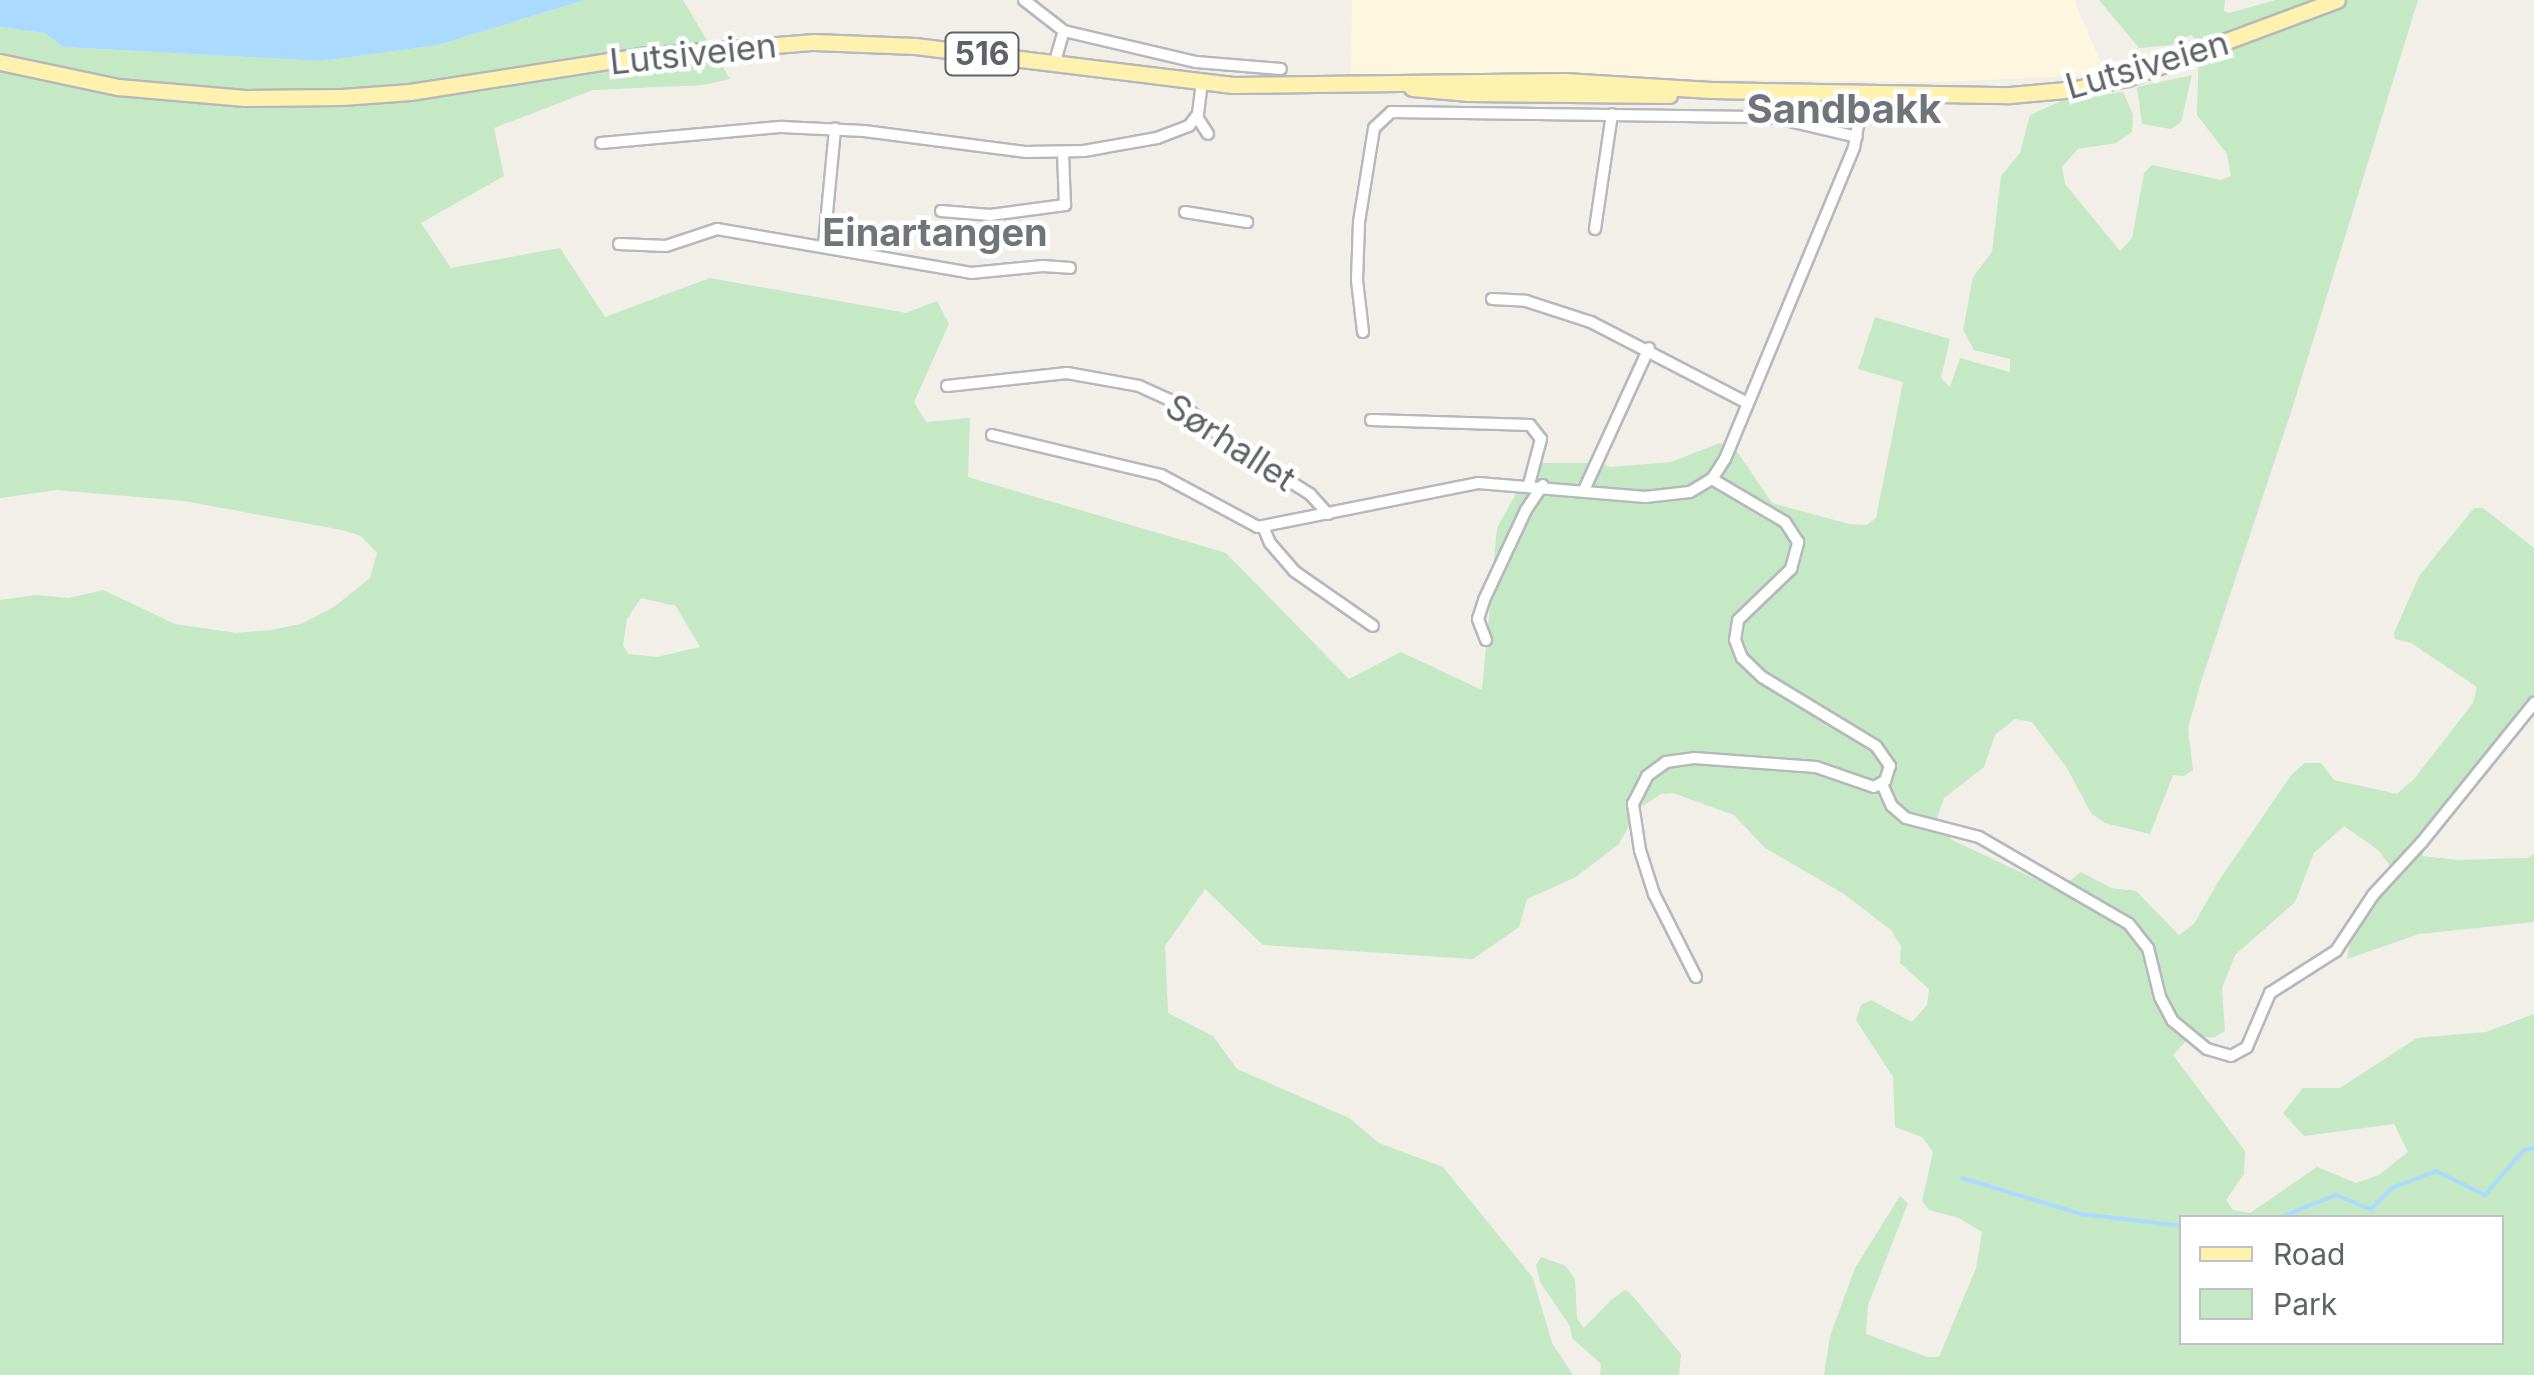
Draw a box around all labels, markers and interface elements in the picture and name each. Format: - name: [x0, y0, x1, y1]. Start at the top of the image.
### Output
- street label: Lutsiveien: [2061, 21, 2233, 107]
- street label: Lutsiveien: [608, 23, 778, 83]
- road number: 516: [942, 27, 1022, 81]
- district label: Sandbakk: [1747, 85, 1941, 133]
- district label: Einartangen: [822, 210, 1048, 256]
- street label: Sørhallet: [1158, 385, 1304, 499]
- legend: [2179, 1215, 2504, 1345]
- text: Road: [2273, 1236, 2345, 1272]
- text: Park: [2273, 1286, 2337, 1322]

